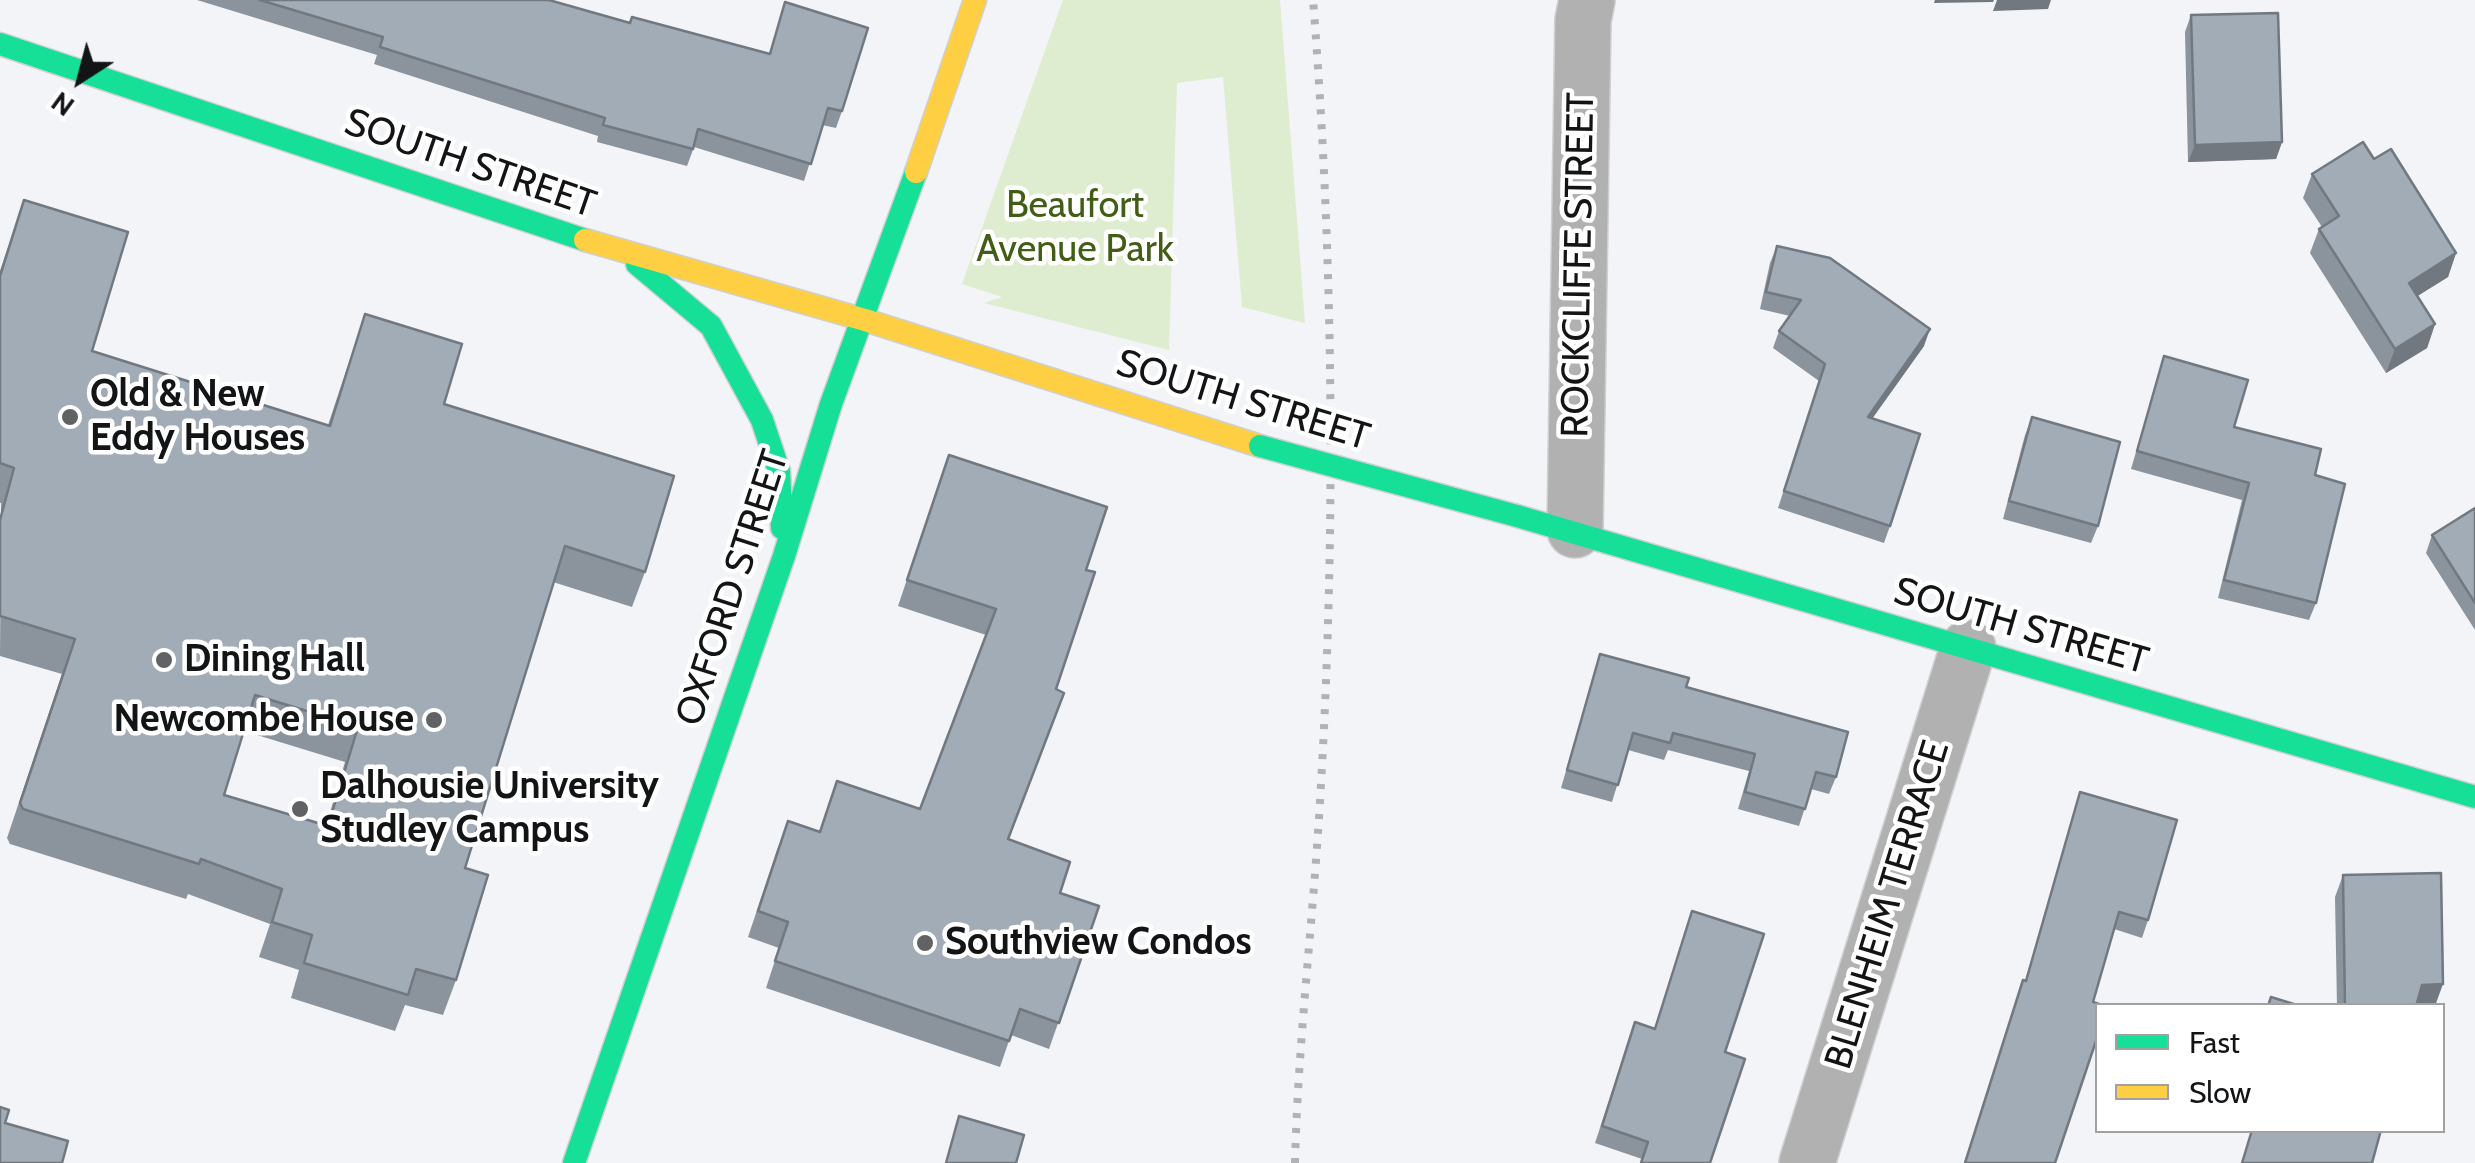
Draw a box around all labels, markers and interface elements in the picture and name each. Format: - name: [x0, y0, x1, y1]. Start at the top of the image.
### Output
- north arrow: [30, 30, 130, 130]
- text: N: [44, 85, 80, 124]
- street label: ROCKCLIFFE STREET: [1553, 92, 1605, 438]
- street label: SOUTH STREET: [339, 100, 601, 228]
- park label: Beaufort Avenue Park: [976, 183, 1174, 272]
- street label: SOUTH STREET: [1111, 341, 1375, 461]
- place label: Old & New Eddy Houses: [90, 372, 305, 462]
- marker: Old & New Eddy Houses: [59, 406, 81, 428]
- street label: OXFORD STREET: [667, 445, 799, 731]
- street label: SOUTH STREET: [1889, 569, 2153, 685]
- place label: Dining Hall: [184, 637, 365, 683]
- marker: Dining Hall: [153, 649, 175, 671]
- place label: Newcombe House: [114, 697, 414, 743]
- marker: Newcombe House: [423, 709, 445, 731]
- street label: BLENHEIM TERRACE: [1816, 735, 1960, 1075]
- place label: Dalhousie University Studley Campus: [320, 764, 659, 854]
- marker: Dalhousie University Studley Campus: [289, 798, 311, 820]
- place label: Southview Condos: [945, 920, 1252, 966]
- marker: Southview Condos: [914, 932, 936, 954]
- legend: [2095, 1003, 2445, 1133]
- text: Fast: [2189, 1024, 2240, 1061]
- text: Slow: [2189, 1074, 2251, 1111]

